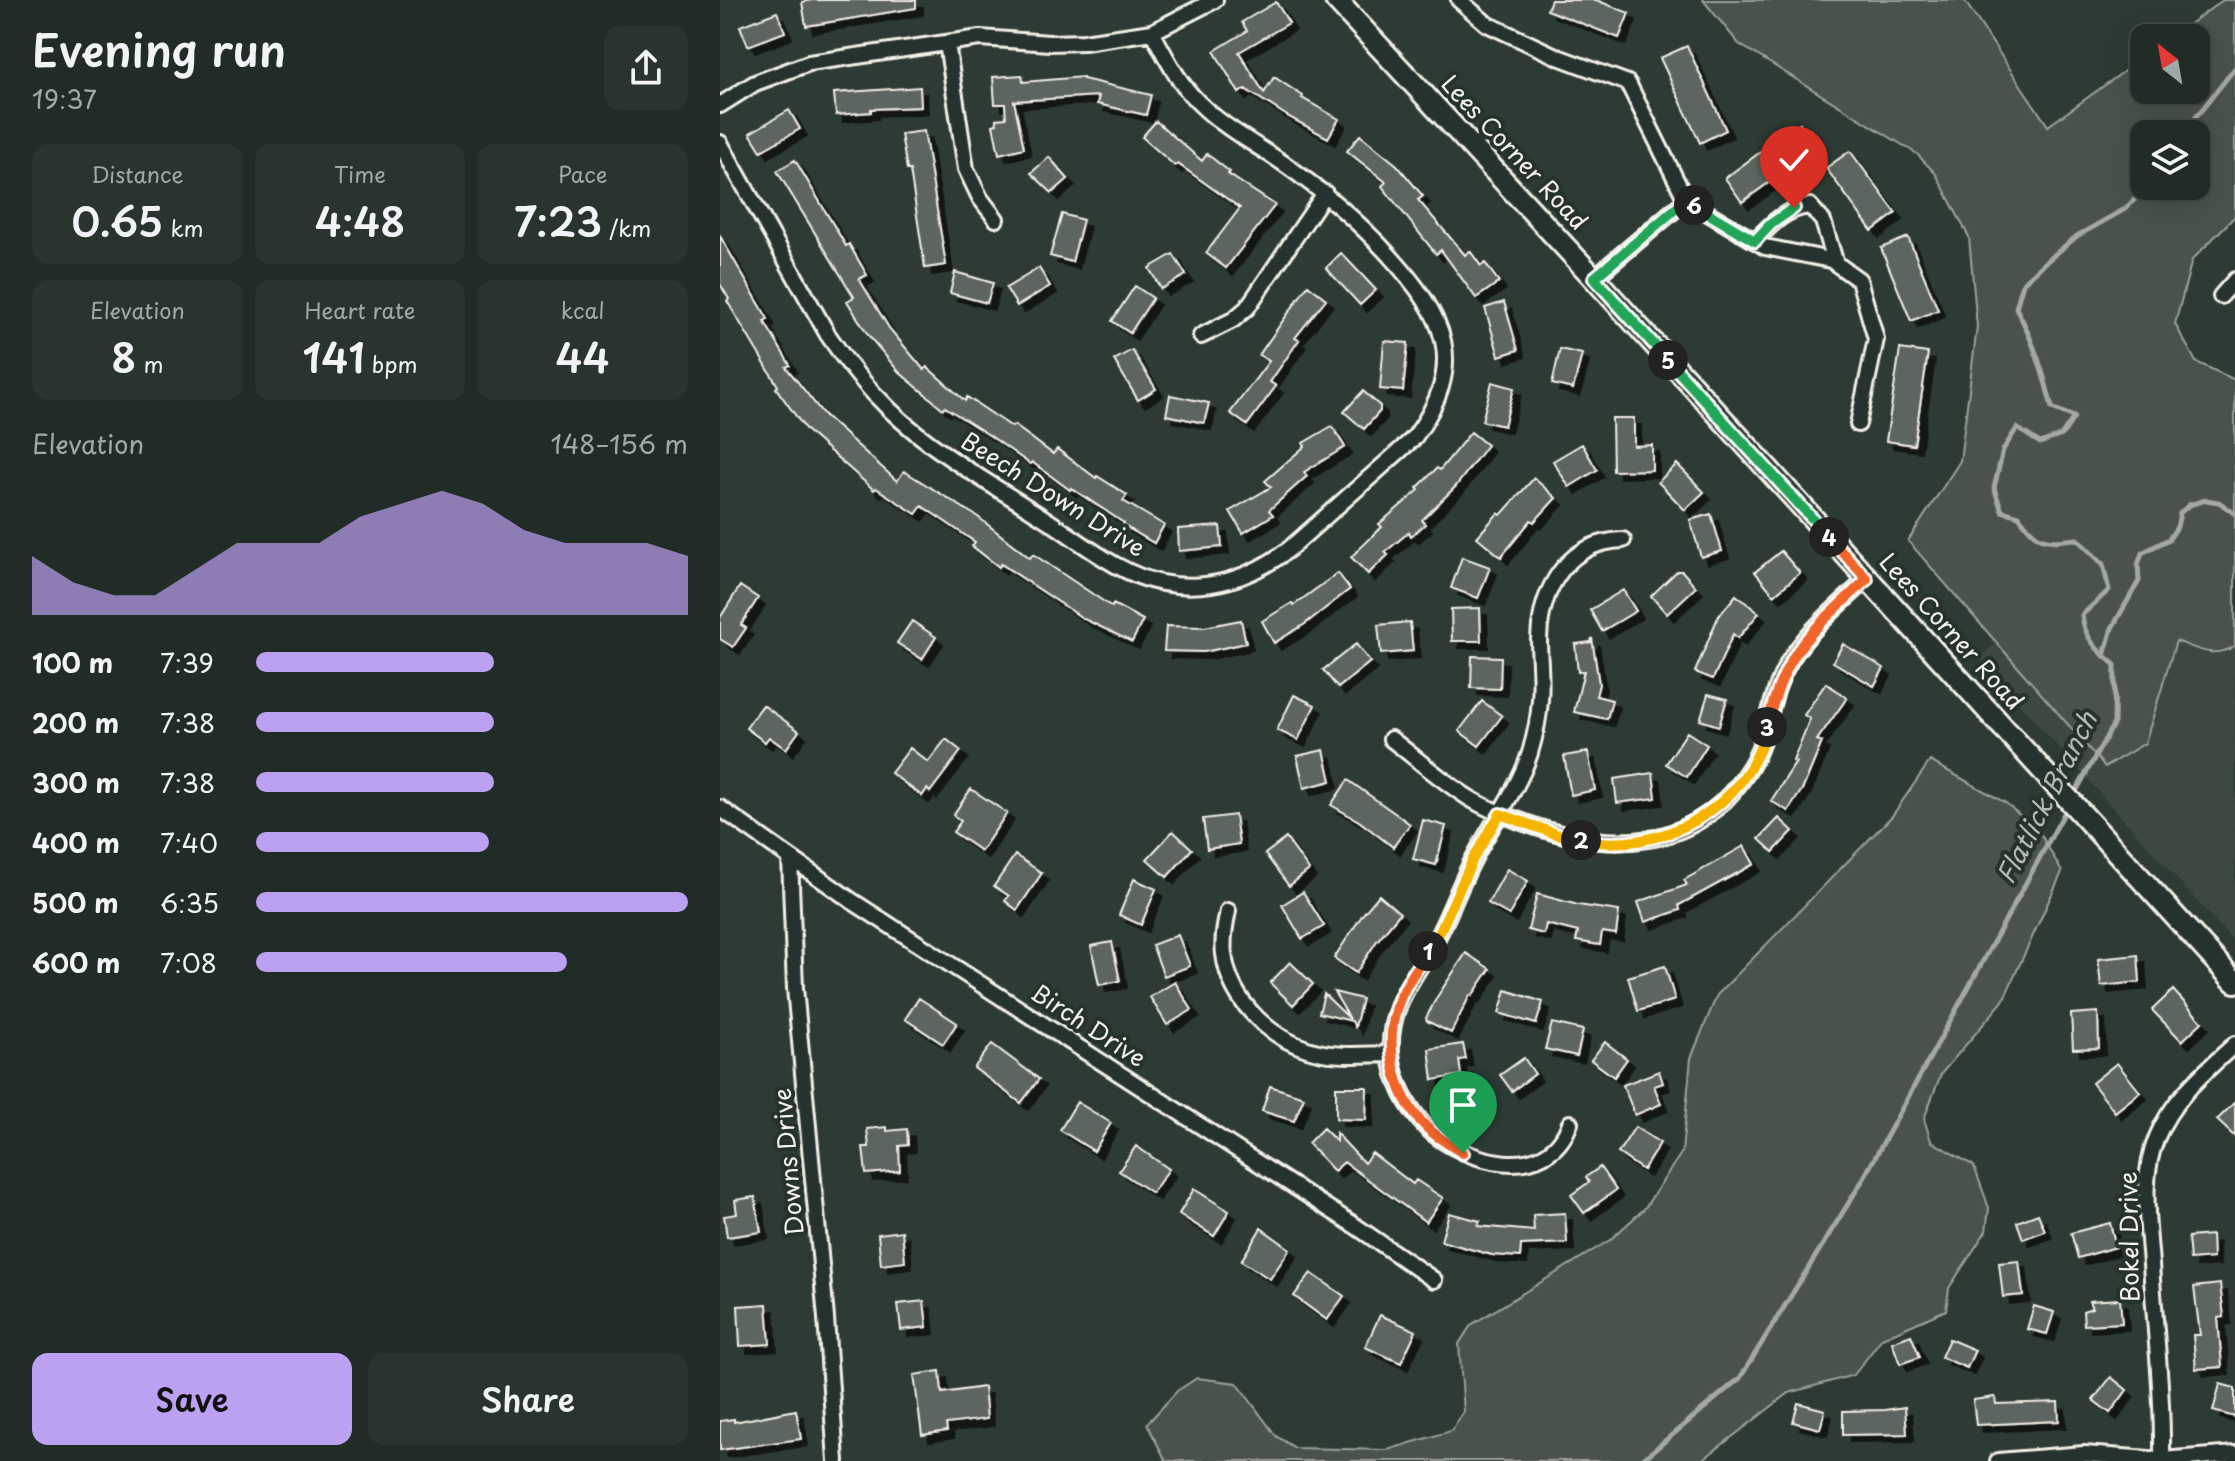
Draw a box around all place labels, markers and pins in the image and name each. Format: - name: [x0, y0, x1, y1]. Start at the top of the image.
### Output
- pin: [1760, 126, 1828, 208]
- pin: 6: [1674, 185, 1714, 225]
- pin: 5: [1648, 340, 1688, 380]
- pin: 4: [1809, 517, 1849, 557]
- pin: 3: [1747, 707, 1787, 747]
- pin: 2: [1561, 820, 1601, 860]
- pin: 1: [1408, 931, 1448, 971]
- pin: [1429, 1071, 1497, 1153]

